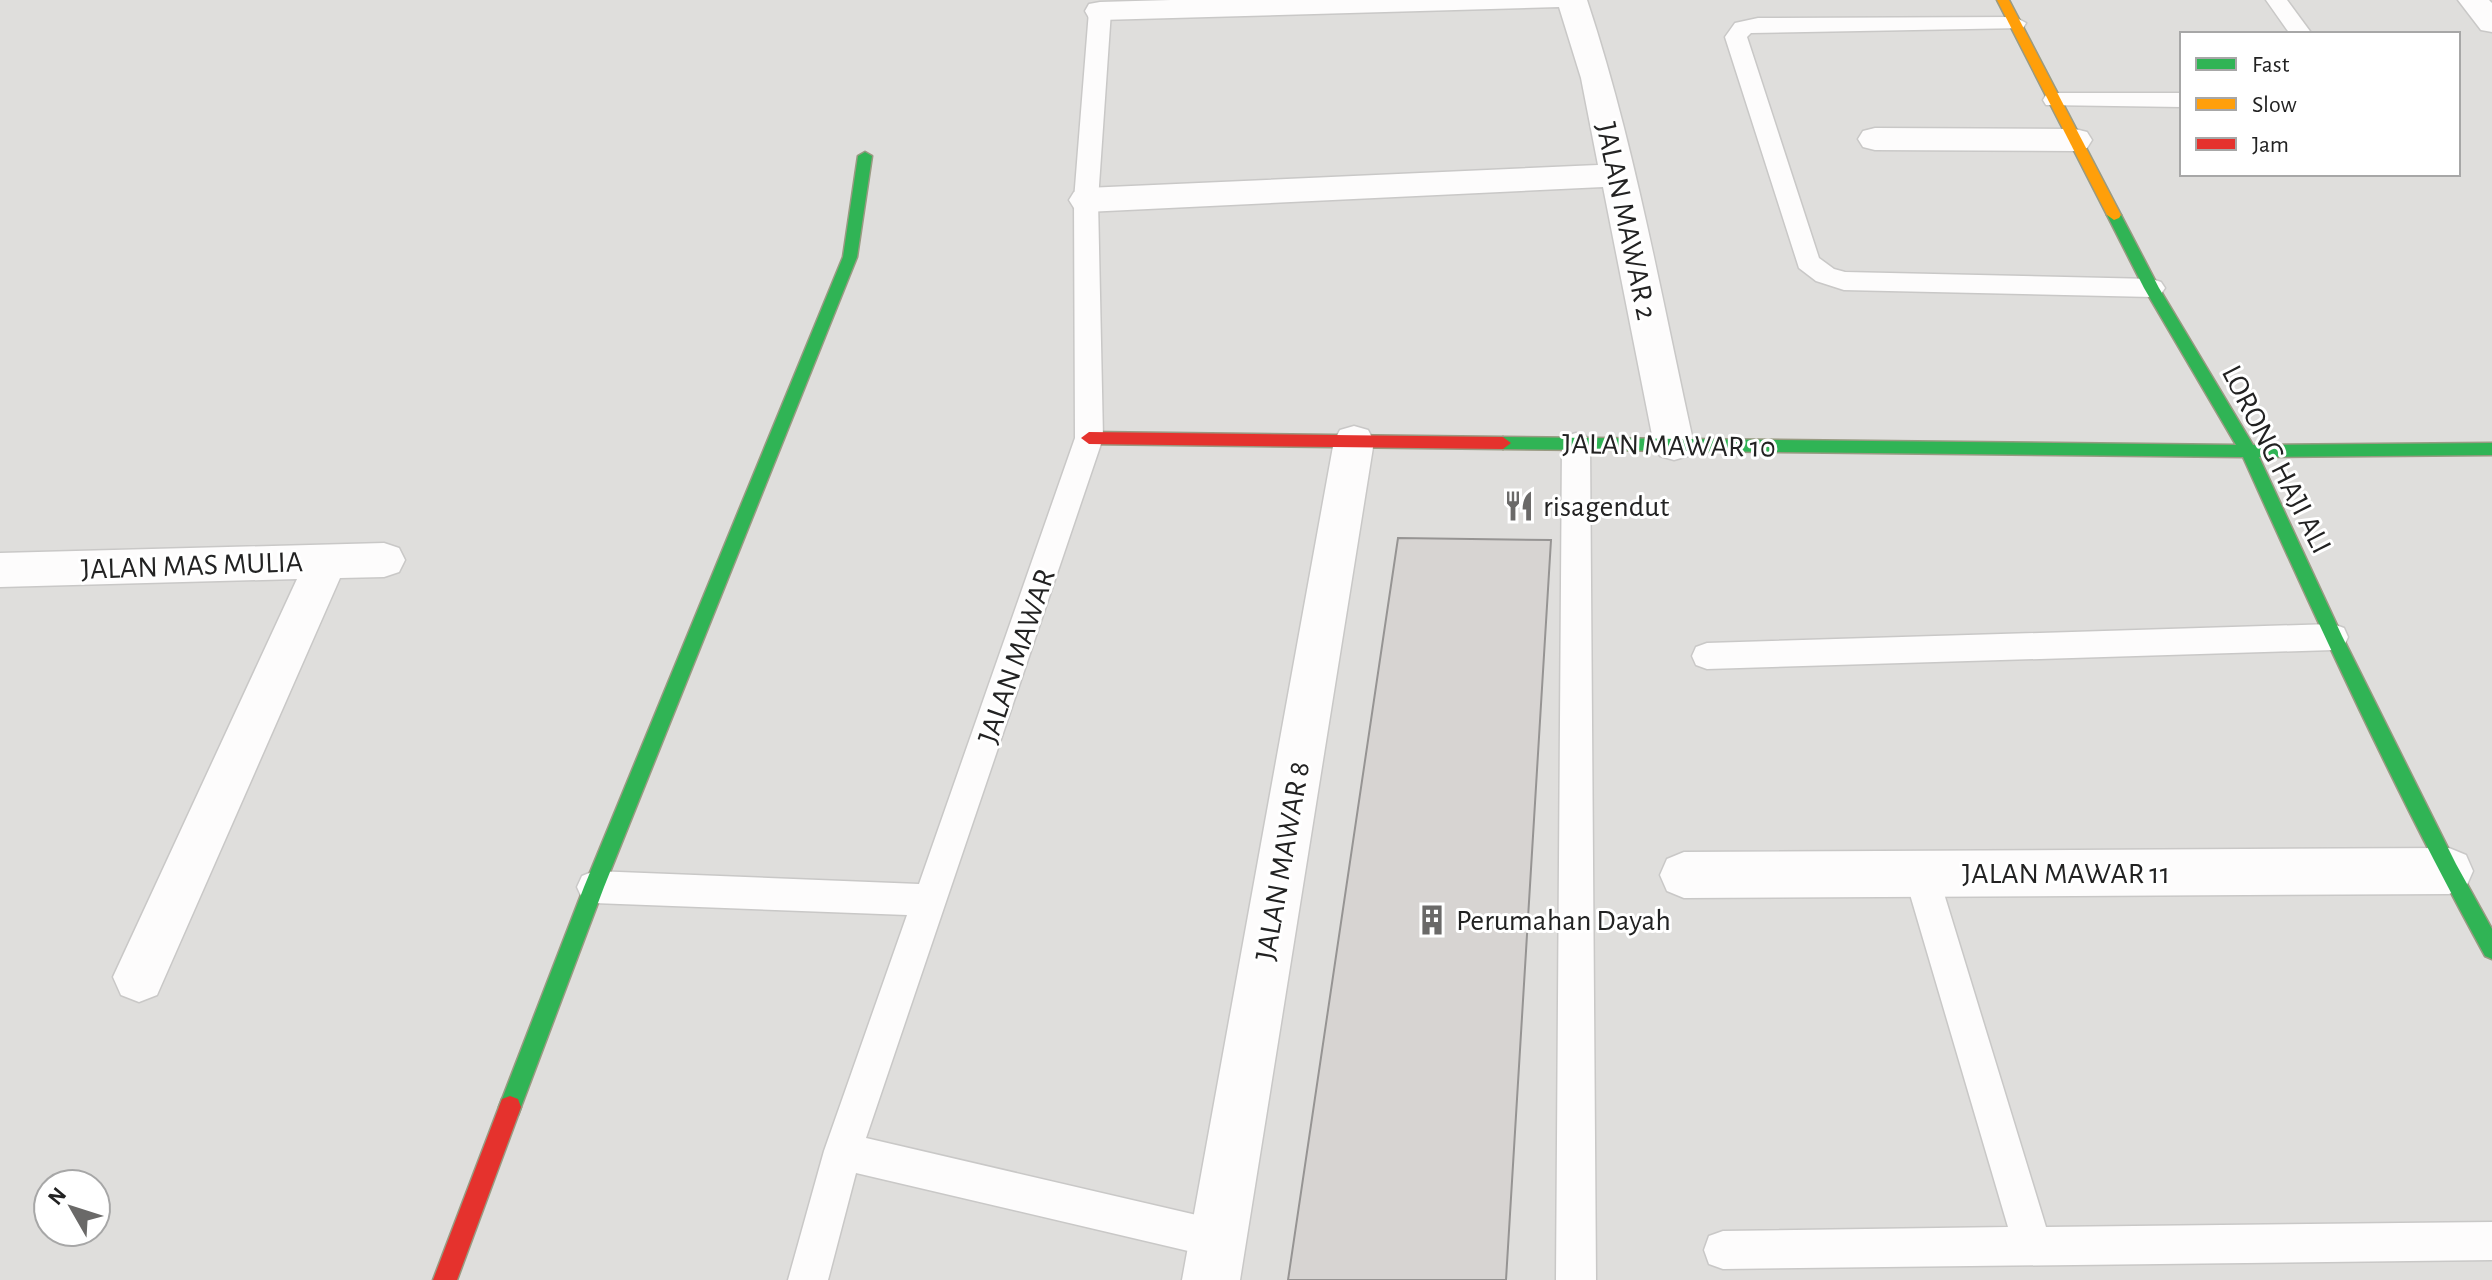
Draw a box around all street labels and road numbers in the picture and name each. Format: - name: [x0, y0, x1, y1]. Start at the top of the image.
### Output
- street label: JALAN MAWAR 2: [1590, 120, 1662, 323]
- street label: LORONG HAJI ALI: [2216, 361, 2336, 558]
- street label: JALAN MAWAR 10: [1562, 429, 1776, 463]
- street label: JALAN MAS MULIA: [80, 547, 304, 585]
- street label: JALAN MAWAR: [973, 565, 1061, 747]
- street label: JALAN MAWAR 8: [1251, 759, 1315, 963]
- street label: JALAN MAWAR 11: [1962, 859, 2170, 889]

